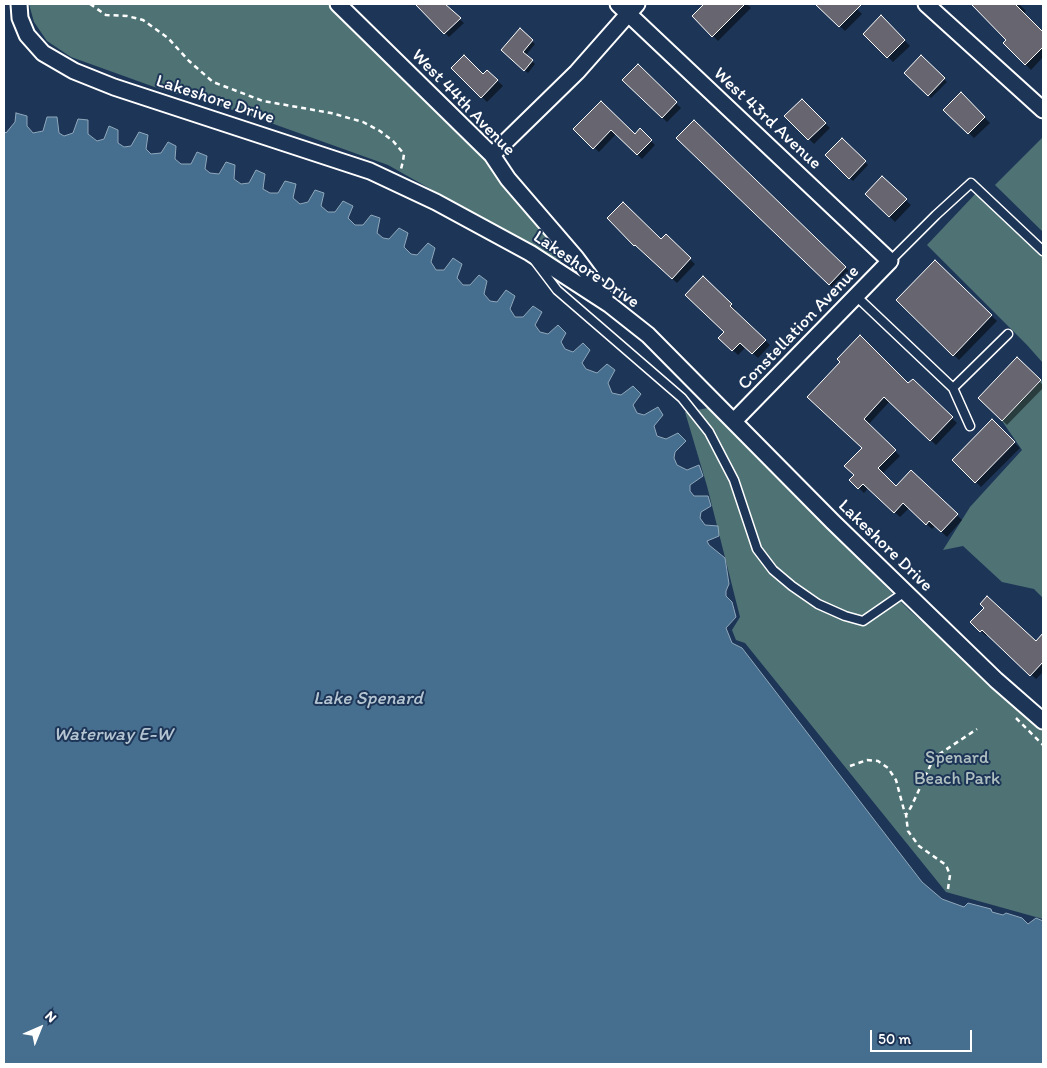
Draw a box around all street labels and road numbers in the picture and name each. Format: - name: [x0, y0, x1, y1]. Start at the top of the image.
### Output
- street label: West 44th Avenue: [407, 45, 519, 161]
- street label: West 43rd Avenue: [708, 63, 826, 175]
- street label: Lakeshore Drive: [153, 71, 277, 129]
- street label: Lakeshore Drive: [529, 227, 643, 313]
- street label: Constellation Avenue: [734, 261, 864, 395]
- street label: Lakeshore Drive: [833, 495, 937, 597]

